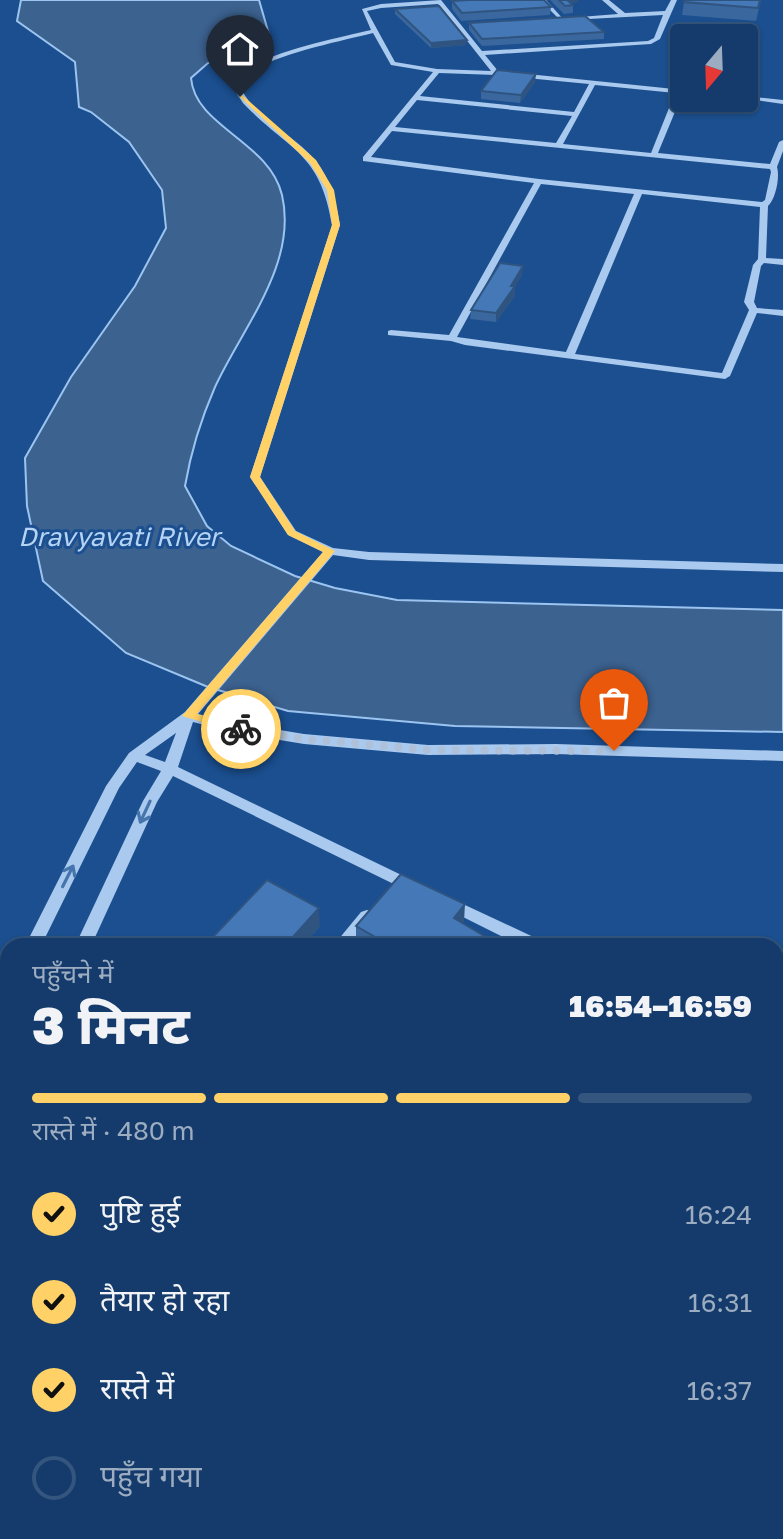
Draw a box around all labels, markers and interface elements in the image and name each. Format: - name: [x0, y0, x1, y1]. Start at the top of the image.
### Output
- pin: [206, 15, 274, 97]
- north arrow: [670, 24, 758, 112]
- map controls: [670, 24, 758, 112]
- icon: home: [218, 27, 262, 71]
- water label: Dravyavati River: [18, 521, 224, 552]
- pin: [580, 669, 648, 751]
- icon: bag: [592, 681, 636, 725]
- courier: [201, 689, 281, 769]
- icon: bike: [219, 707, 263, 751]
- one-way arrow: [137, 800, 152, 824]
- one-way arrow: [61, 865, 76, 889]
- text: पहुँचने में: [32, 958, 114, 989]
- text: 16:54–16:59: [569, 988, 752, 1024]
- text: 3 मिनट: [32, 993, 190, 1055]
- text: रास्ते में · 480 m: [32, 1115, 195, 1146]
- icon: check: [32, 1192, 76, 1236]
- text: पुष्टि हुई: [100, 1194, 181, 1230]
- text: 16:24: [685, 1199, 752, 1230]
- icon: check: [32, 1280, 76, 1324]
- text: तैयार हो रहा: [100, 1282, 229, 1318]
- text: 16:31: [688, 1287, 752, 1318]
- icon: check: [32, 1368, 76, 1412]
- text: रास्ते में: [100, 1370, 174, 1406]
- text: 16:37: [687, 1375, 752, 1406]
- text: पहुँच गया: [100, 1458, 202, 1494]

